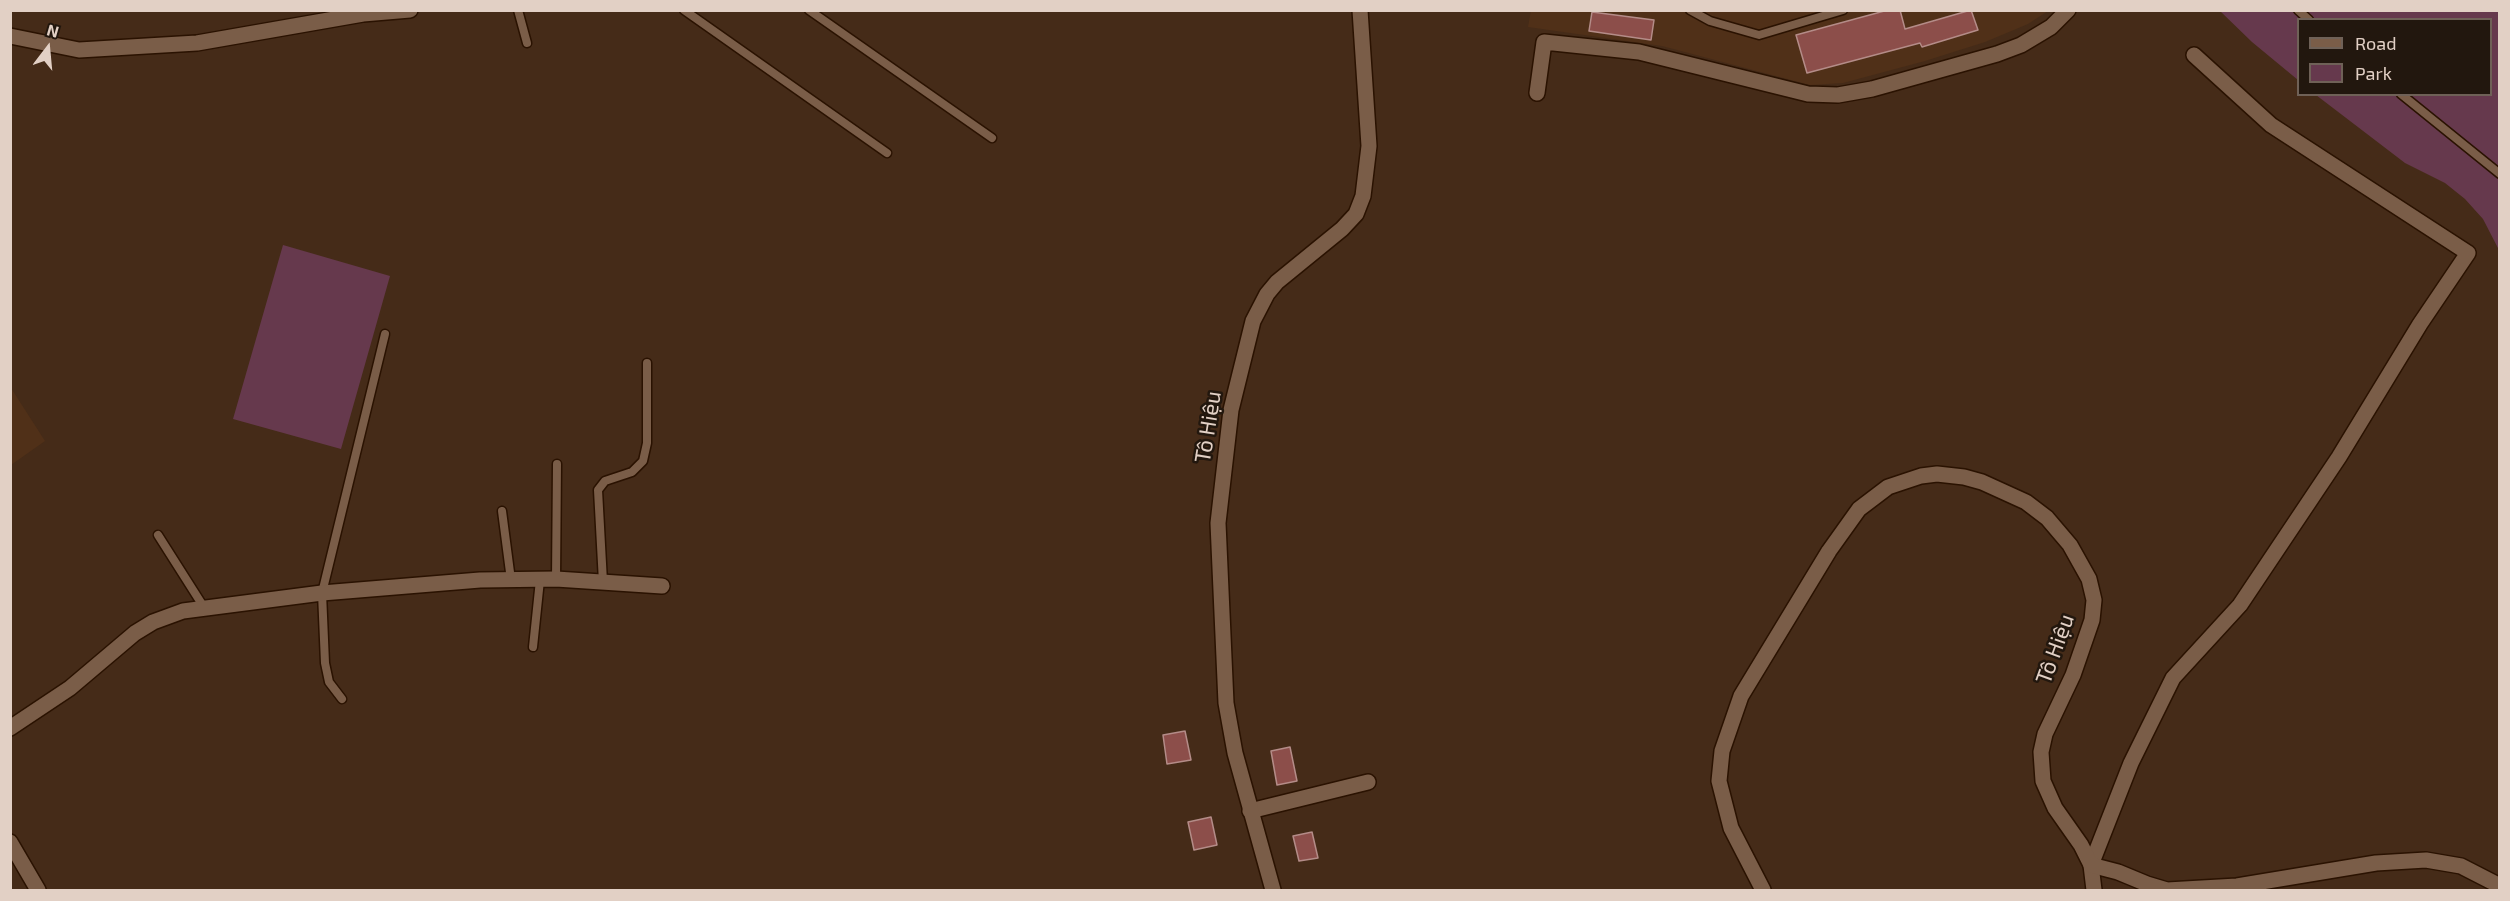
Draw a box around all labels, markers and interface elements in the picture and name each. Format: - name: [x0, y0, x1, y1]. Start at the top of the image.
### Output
- north arrow: [18, 18, 78, 78]
- legend: [2297, 18, 2492, 96]
- text: N: [45, 19, 61, 41]
- text: Road: [2355, 32, 2396, 54]
- text: Park: [2355, 62, 2392, 84]
- street label: Tô Hiệu: [1189, 389, 1227, 465]
- street label: Tô Hiệu: [2030, 611, 2080, 687]

